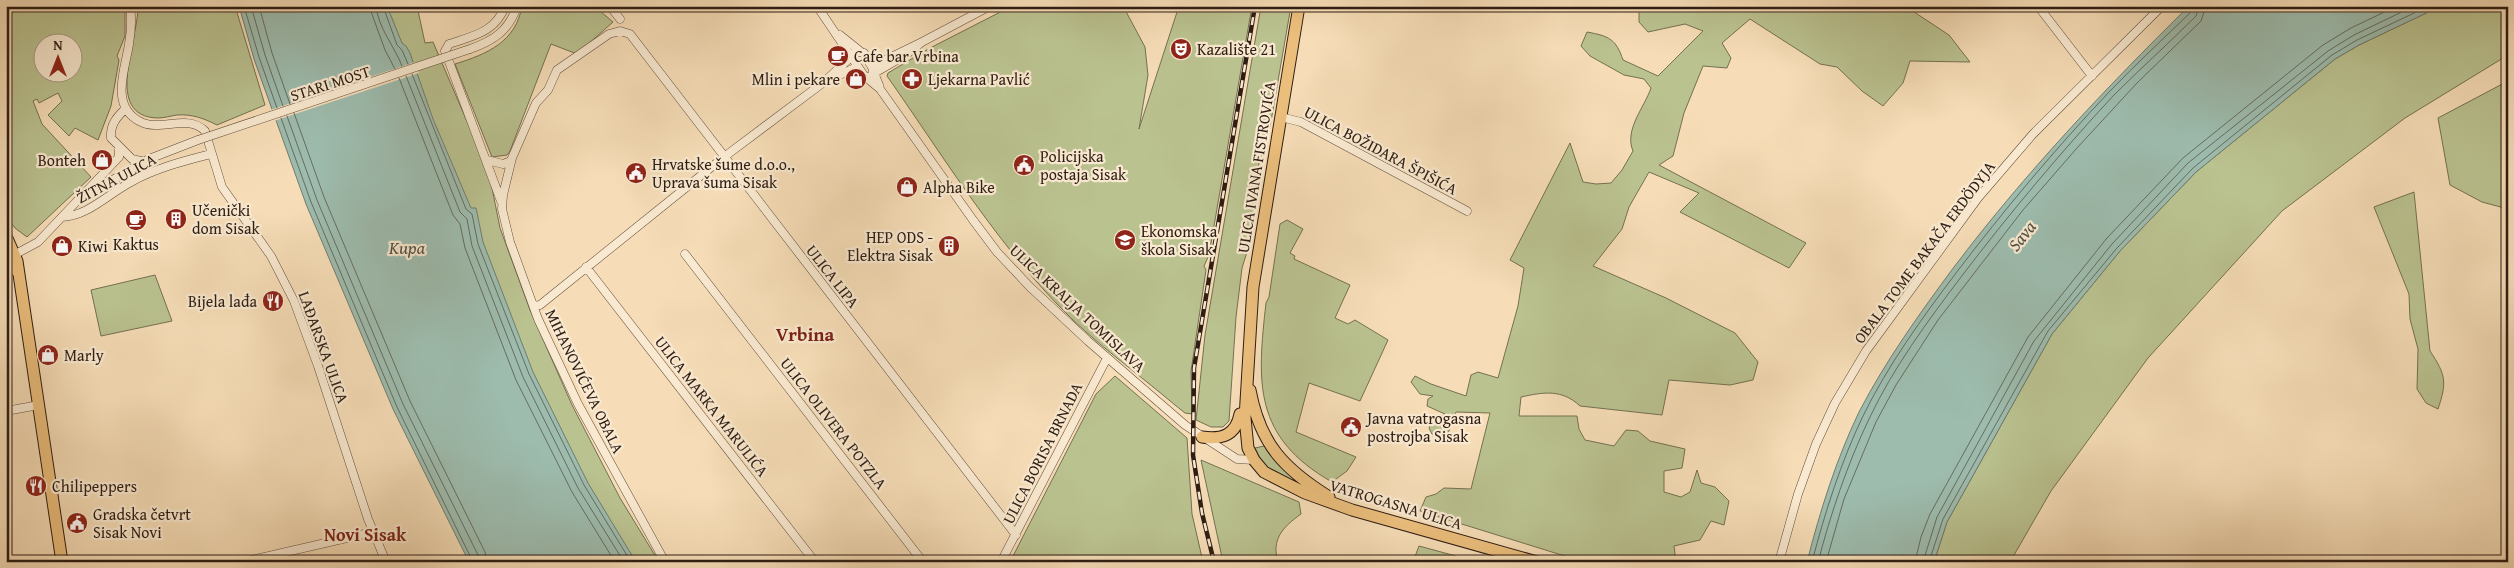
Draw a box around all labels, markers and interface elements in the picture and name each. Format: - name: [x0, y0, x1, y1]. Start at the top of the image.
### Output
- north arrow: [32, 32, 82, 82]
- text: N: [53, 35, 63, 55]
- theatre icon: Kazalište 21: [1169, 37, 1193, 61]
- place label: Kazalište 21: [1197, 37, 1276, 61]
- cafe icon: Cafe bar Vrbina: [826, 44, 850, 68]
- place label: Cafe bar Vrbina: [854, 44, 959, 68]
- street label: STARI MOST: [287, 59, 373, 107]
- place label: Mlin i pekare: [752, 67, 840, 91]
- shop icon: Mlin i pekare: [844, 67, 868, 91]
- pharmacy icon: Ljekarna Pavlić: [900, 67, 924, 91]
- place label: Ljekarna Pavlić: [928, 67, 1030, 91]
- street label: ULICA IVANA FISTROVIĆA: [1231, 79, 1281, 255]
- street label: ULICA BOŽIDARA ŠPIŠIĆA: [1300, 99, 1462, 201]
- place label: Policijska postaja Sisak: [1040, 144, 1127, 186]
- street label: ŽITNA ULICA: [72, 147, 160, 209]
- place label: Bonteh: [38, 148, 86, 172]
- shop icon: Bonteh: [90, 148, 114, 172]
- place label: Hrvatske šume d.o.o., Uprava šuma Sisak: [652, 152, 795, 194]
- public building icon: Policijska postaja Sisak: [1012, 153, 1036, 177]
- street label: OBALA TOME BAKAČA ERDÖDYJA: [1847, 155, 2001, 348]
- public building icon: Hrvatske šume d.o.o., Uprava šuma Sisak: [624, 161, 648, 185]
- shop icon: Alpha Bike: [895, 175, 919, 199]
- place label: Alpha Bike: [923, 175, 995, 199]
- place label: Učenički dom Sisak: [192, 198, 261, 240]
- building icon: Učenički dom Sisak: [164, 207, 188, 231]
- cafe icon: Kaktus: [124, 208, 148, 232]
- water label: Sava: [2001, 214, 2043, 257]
- place label: Ekonomska škola Sisak: [1141, 219, 1218, 261]
- place label: HEP ODS - Elektra Sisak: [847, 225, 934, 267]
- school or university icon: Ekonomska škola Sisak: [1113, 228, 1137, 252]
- place label: Kaktus: [113, 232, 159, 256]
- shop icon: Kiwi: [50, 234, 74, 258]
- place label: Kiwi: [78, 234, 108, 258]
- water label: Kupa: [388, 234, 426, 261]
- building icon: HEP ODS - Elektra Sisak: [937, 234, 961, 258]
- street label: ULICA KRALJA TOMISLAVA: [1005, 238, 1152, 378]
- street label: ULICA LIPA: [801, 239, 866, 313]
- street label: LAĐARSKA ULICA: [293, 288, 356, 407]
- place label: Bijela lađa: [188, 289, 257, 313]
- restaurant icon: Bijela lađa: [261, 289, 285, 313]
- street label: MIHANOVIĆEVA OBALA: [539, 305, 631, 458]
- district label: Vrbina: [776, 320, 835, 348]
- street label: ULICA MARKA MARULIĆA: [649, 330, 775, 482]
- shop icon: Marly: [36, 343, 60, 367]
- place label: Marly: [64, 343, 104, 367]
- street label: ULICA OLIVERA POTZLA: [775, 352, 893, 494]
- street label: ULICA BORISA BRNADA: [996, 378, 1088, 528]
- place label: Javna vatrogasna postrojba Sisak: [1365, 406, 1482, 448]
- public building icon: Javna vatrogasna postrojba Sisak: [1339, 415, 1363, 439]
- street label: VATROGASNA ULICA: [1327, 472, 1466, 536]
- restaurant icon: Chilipeppers: [24, 474, 48, 498]
- place label: Chilipeppers: [52, 474, 137, 498]
- place label: Gradska četvrt Sisak Novi: [93, 502, 191, 544]
- public building icon: Gradska četvrt Sisak Novi: [65, 511, 89, 535]
- district label: Novi Sisak: [324, 521, 407, 548]

